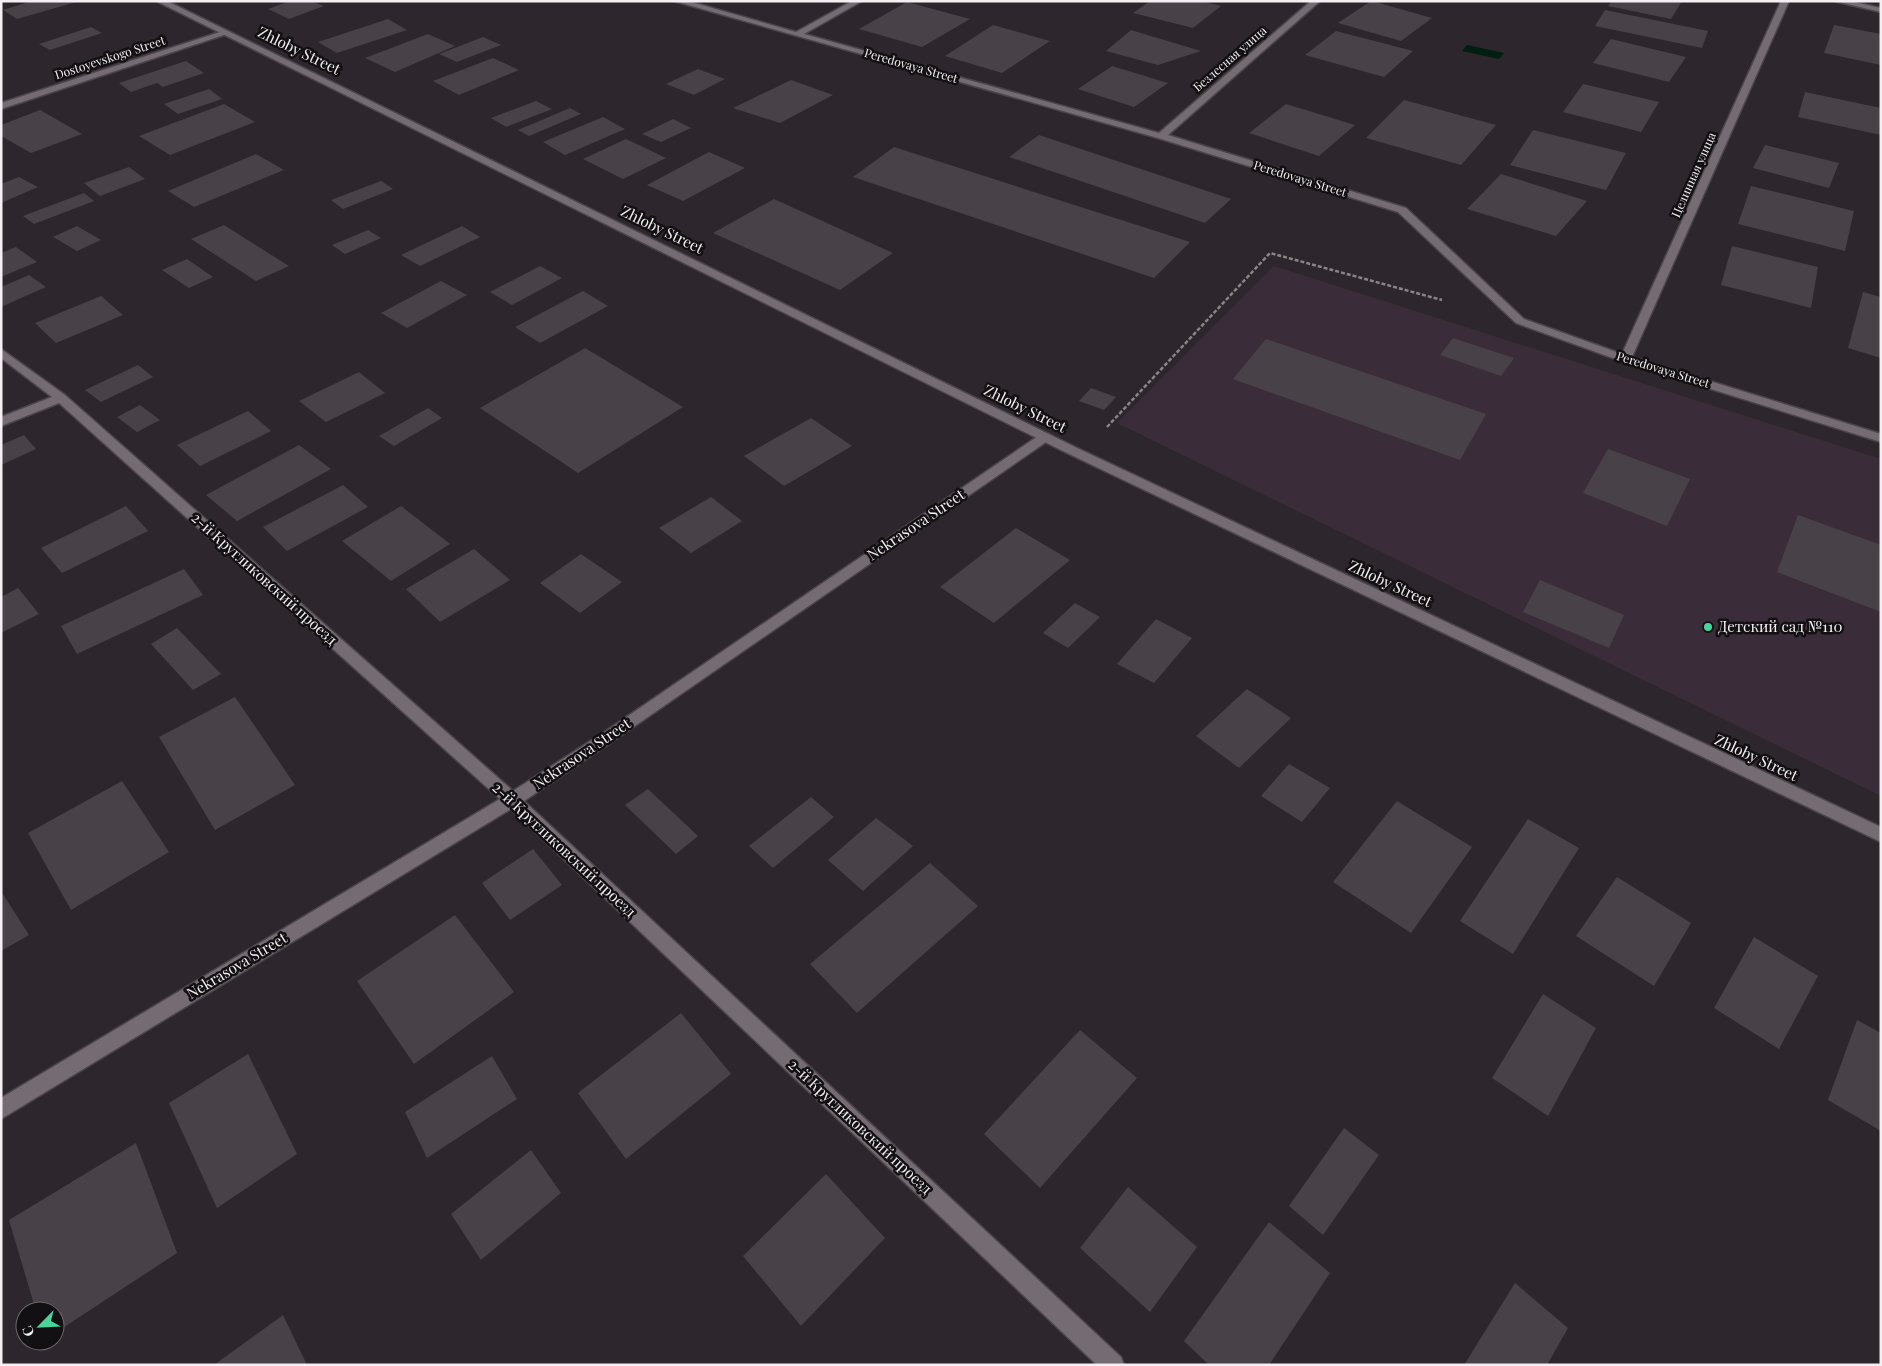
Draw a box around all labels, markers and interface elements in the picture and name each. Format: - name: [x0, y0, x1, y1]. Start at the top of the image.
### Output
- street label: Zhloby Street: [255, 21, 345, 79]
- street label: Безлесная улица: [1189, 22, 1269, 95]
- street label: Dostoyevskogo Street: [52, 31, 168, 82]
- street label: Peredovaya Street: [863, 44, 960, 86]
- street label: Целинная улица: [1667, 130, 1719, 220]
- street label: Peredovaya Street: [1252, 156, 1349, 200]
- street label: Zhloby Street: [618, 200, 708, 258]
- street label: Peredovaya Street: [1615, 347, 1712, 391]
- street label: Zhloby Street: [981, 379, 1071, 437]
- street label: Nekrasova Street: [863, 484, 969, 564]
- street label: 2-й Кругликовский проезд: [188, 507, 342, 649]
- street label: Zhloby Street: [1346, 555, 1436, 611]
- place label: Детский сад №110: [1718, 616, 1842, 636]
- marker: Детский сад №110: [1702, 621, 1714, 633]
- street label: Nekrasova Street: [529, 713, 635, 793]
- street label: Zhloby Street: [1712, 729, 1802, 785]
- street label: 2-й Кругликовский проезд: [489, 777, 641, 921]
- street label: Nekrasova Street: [183, 927, 291, 1003]
- street label: 2-й Кругликовский проезд: [785, 1054, 937, 1198]
- north arrow: [15, 1301, 65, 1351]
- text: С: [17, 1323, 38, 1340]

